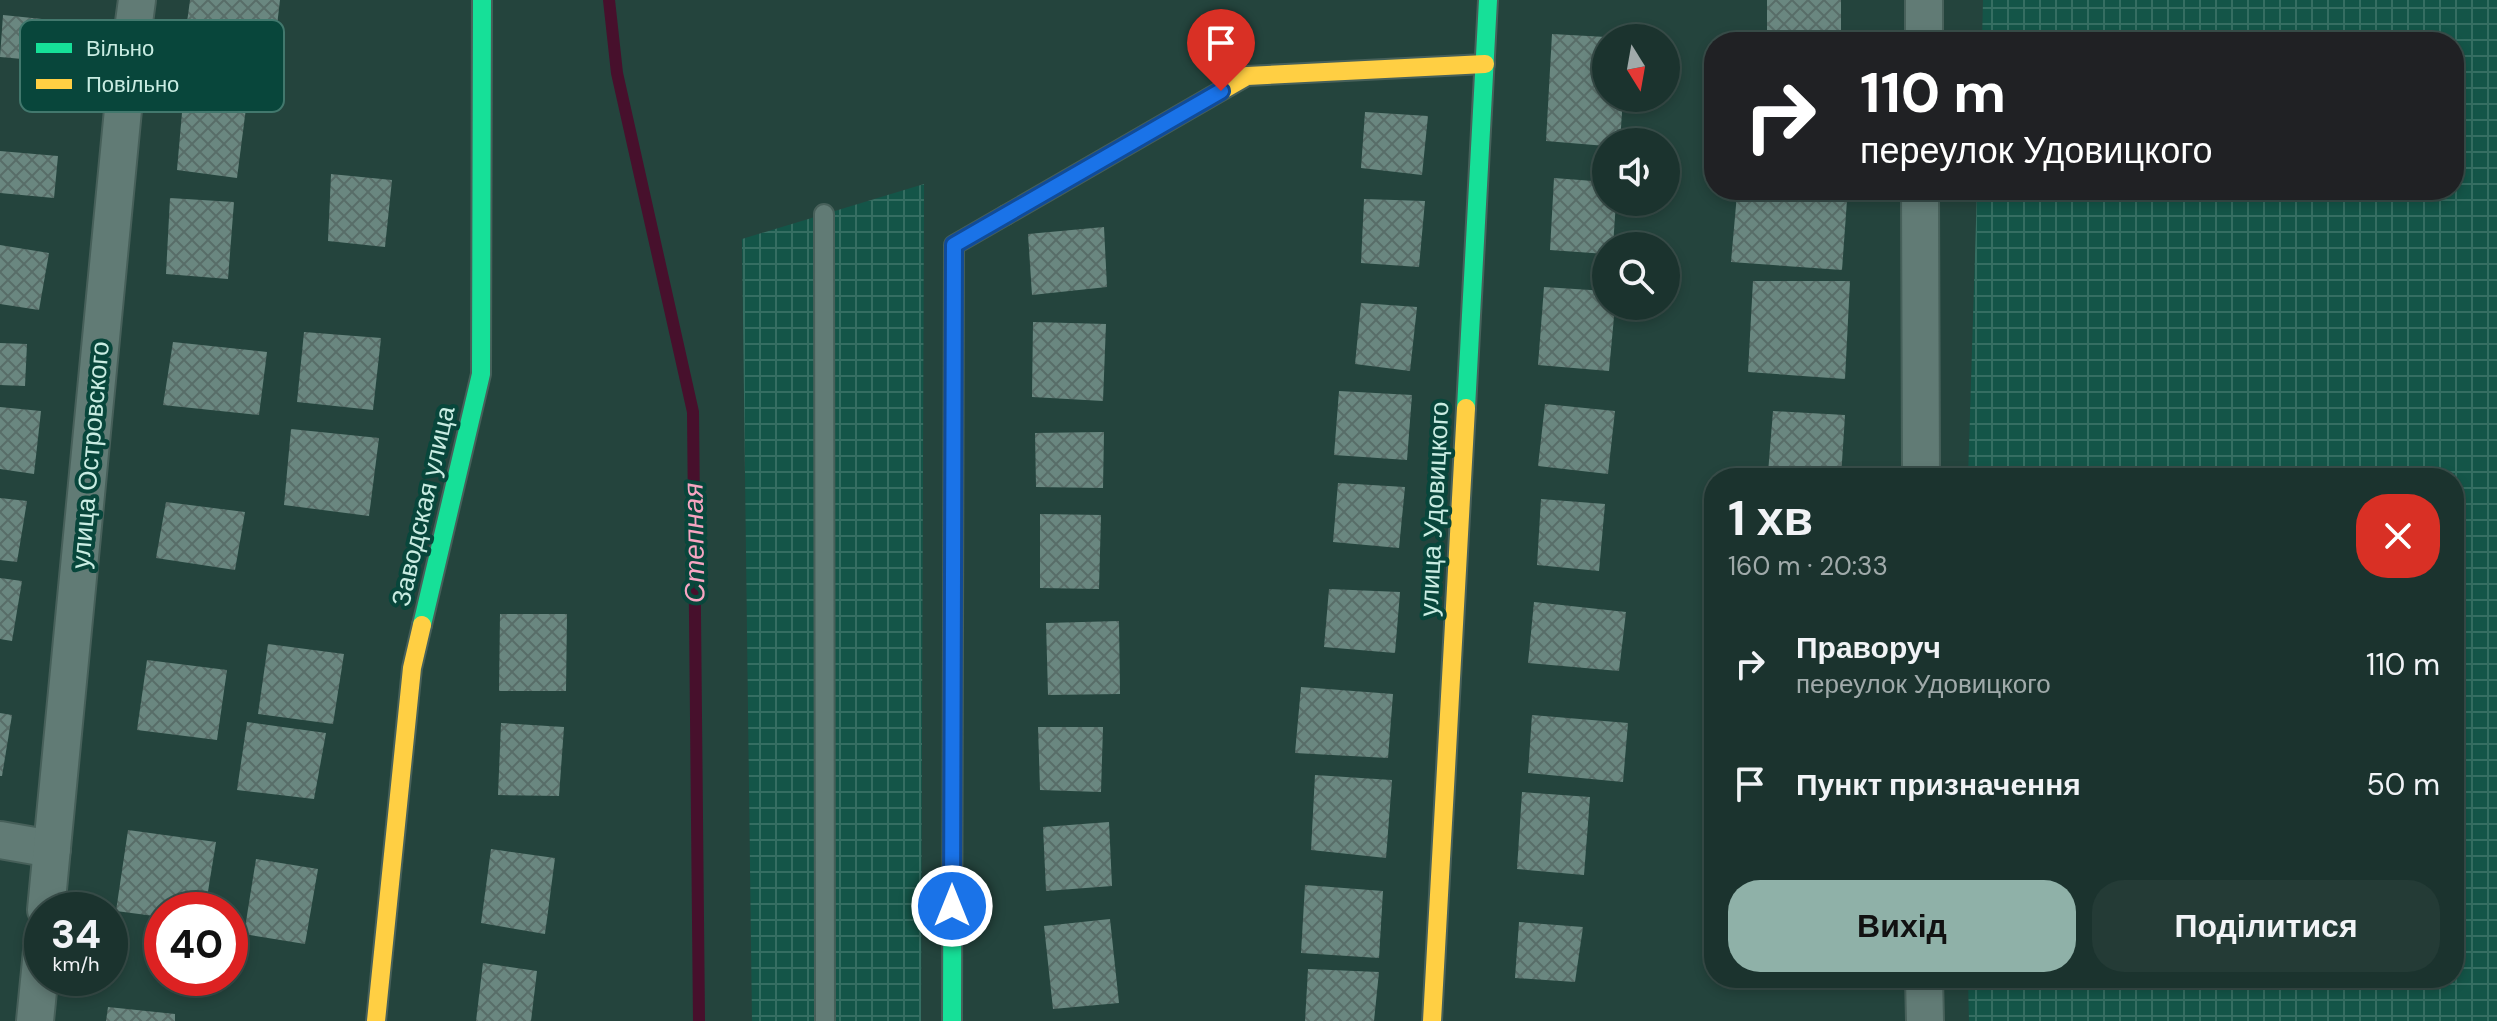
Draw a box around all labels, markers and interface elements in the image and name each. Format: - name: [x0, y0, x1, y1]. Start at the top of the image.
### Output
- pin: [1187, 9, 1255, 91]
- legend: [20, 20, 284, 112]
- icon: arrive: [1199, 21, 1243, 65]
- north arrow: [1592, 24, 1680, 112]
- map controls: [1592, 24, 1680, 320]
- text: Вільно: [86, 34, 154, 63]
- text: 110 m: [1860, 56, 2006, 129]
- icon: right: [1728, 64, 1832, 168]
- text: Повільно: [86, 70, 179, 99]
- text: переулок Удовицкого: [1860, 127, 2213, 174]
- button: sound: [1592, 128, 1680, 216]
- button: search: [1592, 232, 1680, 320]
- street label: улица Островского: [63, 340, 117, 570]
- street label: улица Удовицкого: [1411, 401, 1457, 617]
- street label: Заводская улица: [383, 402, 463, 610]
- water label: Степная: [674, 482, 714, 604]
- text: 1 хв: [1728, 487, 1813, 550]
- button: close: [2356, 494, 2440, 578]
- text: 160 m · 20:33: [1728, 549, 1888, 583]
- text: Праворуч: [1796, 628, 1941, 667]
- icon: right: [1728, 642, 1772, 686]
- text: 110 m: [2366, 645, 2440, 684]
- text: переулок Удовицкого: [1796, 667, 2051, 701]
- icon: arrive: [1728, 762, 1772, 806]
- text: Пункт призначення: [1796, 765, 2081, 804]
- text: 50 m: [2366, 765, 2440, 804]
- position arrow: [910, 864, 994, 948]
- button: Вихід: [1728, 880, 2076, 972]
- button: Поділитися: [2092, 880, 2440, 972]
- speed limit sign: 40: [144, 892, 248, 996]
- text: 34: [51, 908, 101, 960]
- text: km/h: [52, 951, 100, 977]

